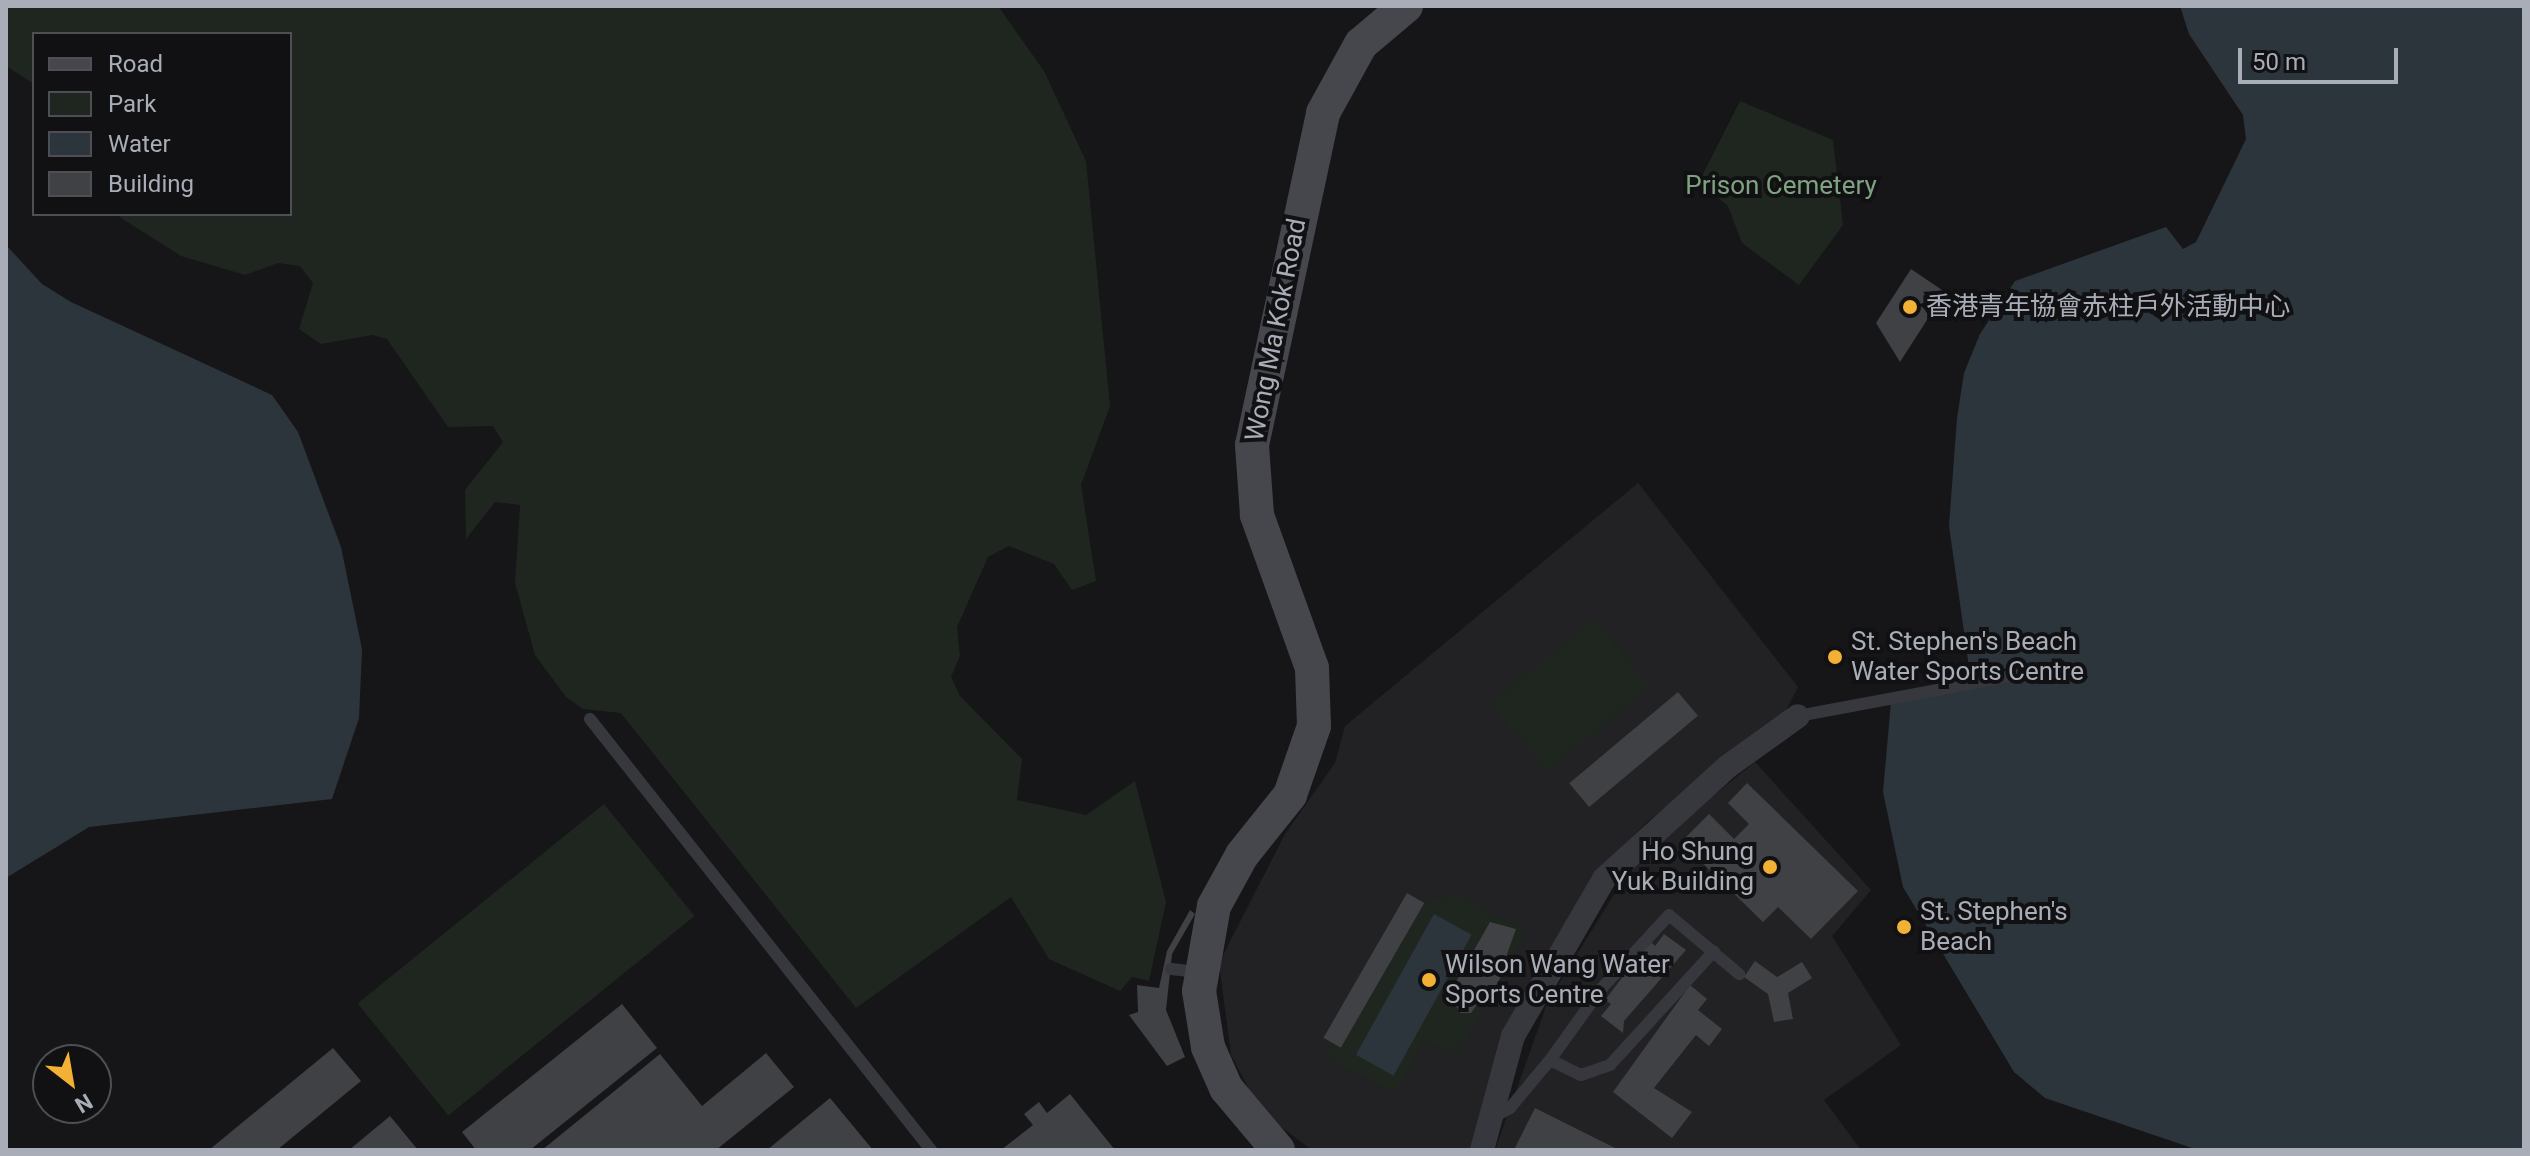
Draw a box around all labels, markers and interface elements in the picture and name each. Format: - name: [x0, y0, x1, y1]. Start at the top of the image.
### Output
- legend: [32, 32, 292, 216]
- scale bar: [2242, 32, 2402, 82]
- text: 50 m: [2252, 48, 2306, 76]
- text: Road: [108, 50, 163, 78]
- text: Park: [108, 90, 156, 118]
- text: Water: [108, 130, 171, 158]
- text: Building: [108, 170, 194, 198]
- park label: Prison Cemetery: [1685, 170, 1877, 202]
- street label: Wong Ma Kok Road: [1239, 216, 1313, 444]
- place label: 香港青年協會赤柱戶外活動中心: [1926, 291, 2290, 323]
- marker: 香港青年協會赤柱戶外活動中心: [1901, 298, 1919, 316]
- place label: St. Stephen's Beach Water Sports Centre: [1851, 626, 2084, 688]
- marker: St. Stephen's Beach Water Sports Centre: [1826, 648, 1844, 666]
- place label: Ho Shung Yuk Building: [1612, 836, 1754, 898]
- marker: Ho Shung Yuk Building: [1761, 858, 1779, 876]
- place label: St. Stephen's Beach: [1920, 896, 2068, 958]
- marker: St. Stephen's Beach: [1895, 918, 1913, 936]
- place label: Wilson Wang Water Sports Centre: [1445, 949, 1670, 1010]
- marker: Wilson Wang Water Sports Centre: [1420, 971, 1438, 989]
- north arrow: [32, 1044, 112, 1124]
- text: N: [70, 1089, 97, 1118]

